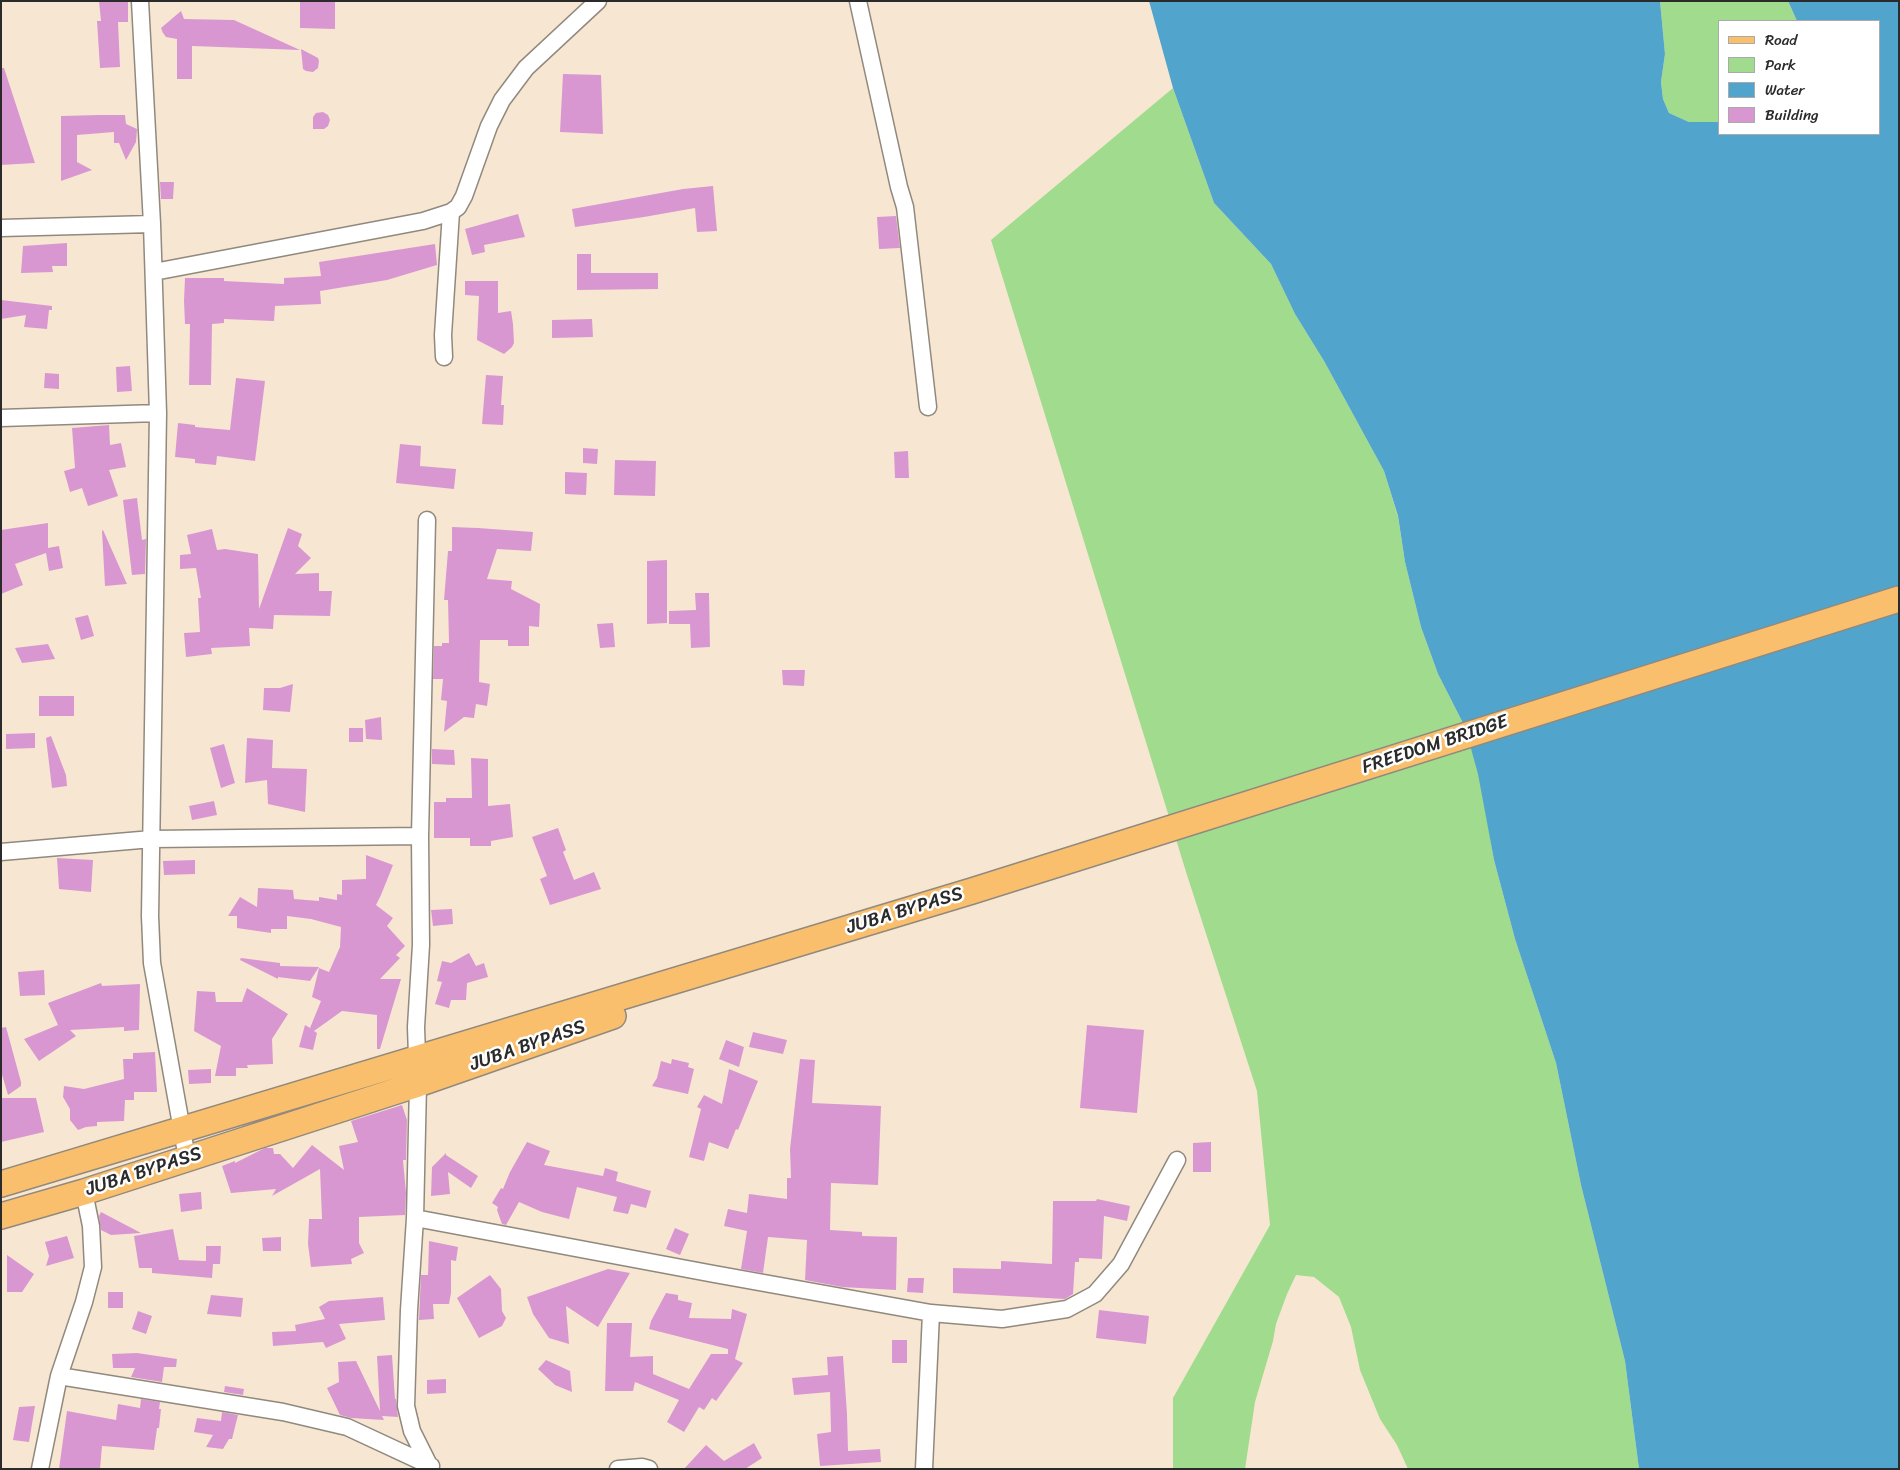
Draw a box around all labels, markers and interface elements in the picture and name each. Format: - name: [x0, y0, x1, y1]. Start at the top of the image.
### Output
- legend: [1718, 20, 1880, 135]
- text: Road: [1765, 27, 1797, 53]
- text: Park: [1765, 52, 1796, 78]
- text: Water: [1765, 77, 1805, 103]
- text: Building: [1765, 102, 1819, 128]
- street label: FREEDOM BRIDGE: [1359, 711, 1511, 779]
- street label: JUBA BYPASS: [844, 882, 966, 940]
- street label: JUBA BYPASS: [467, 1016, 589, 1076]
- street label: JUBA BYPASS: [83, 1143, 205, 1201]

